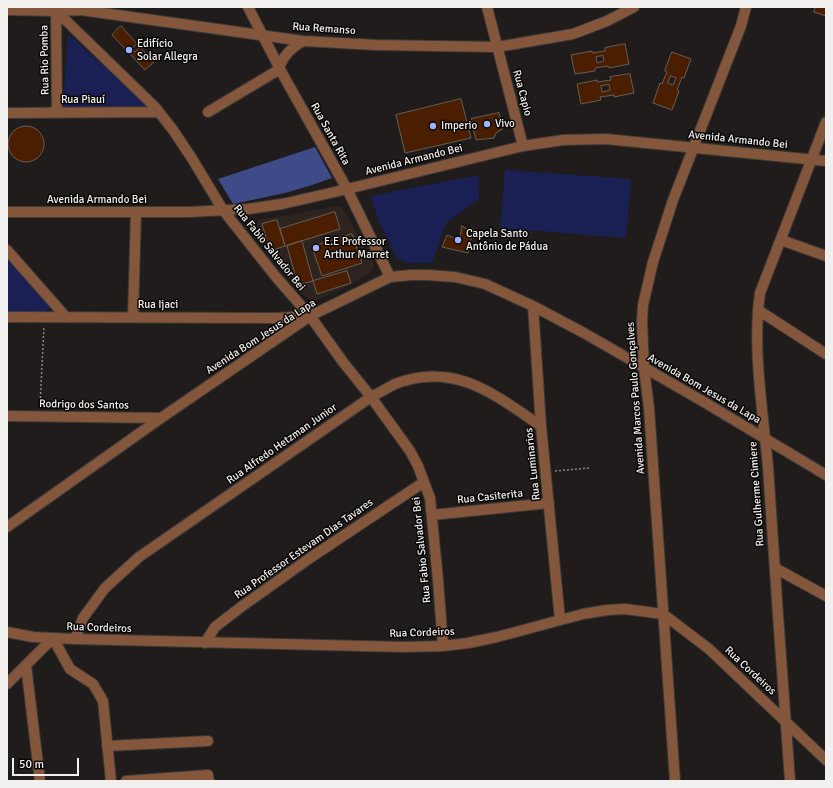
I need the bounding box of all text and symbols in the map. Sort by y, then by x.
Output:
street label: Rua Remanso [292,20,356,38]
street label: Rua Rio Pomba [38,25,52,95]
place label: Edifício Solar Allegra [137,37,198,63]
marker: Edifício Solar Allegra [124,45,134,55]
street label: Rua Capio [510,69,534,117]
street label: Rua Piauí [61,93,105,107]
street label: Rua Santa Rita [308,101,352,167]
place label: Vivo [495,117,515,131]
place label: Imperio [441,119,477,133]
marker: Vivo [482,119,492,129]
marker: Imperio [428,121,438,131]
street label: Avenida Armando Bei [688,128,788,152]
street label: Avenida Armando Bei [364,142,464,178]
street label: Avenida Armando Bei [47,193,147,207]
street label: Rua Fabio Salvador Bei [230,202,308,294]
place label: Capela Santo Antônio de Pádua [466,227,548,253]
place label: E.E Professor Arthur Marret [324,235,389,261]
marker: Capela Santo Antônio de Pádua [453,235,463,245]
marker: E.E Professor Arthur Marret [311,243,321,253]
street label: Avenida Bom Jesus da Lapa [204,297,318,377]
street label: Rua Ijaci [138,298,178,312]
street label: Avenida Marcos Paulo Gonçalves [624,321,648,475]
street label: Avenida Bom Jesus da Lapa [645,351,763,427]
street label: Rodrigo dos Santos [39,398,129,412]
street label: Rua Alfredo Hetzman Junior [224,401,340,487]
street label: Rua Luminarios [523,427,543,501]
street label: Rua Gulherme Cimiere [747,441,767,547]
street label: Rua Casiterita [456,487,524,507]
street label: Rua Professor Estevam Dias Tavares [232,496,376,602]
street label: Rua Fabio Salvador Bei [410,496,434,604]
street label: Rua Cordeiros [66,620,132,636]
street label: Rua Cordeiros [389,625,455,641]
street label: Rua Cordeiros [722,644,778,698]
scale bar [14,750,81,776]
text: 50 m [19,757,44,772]

